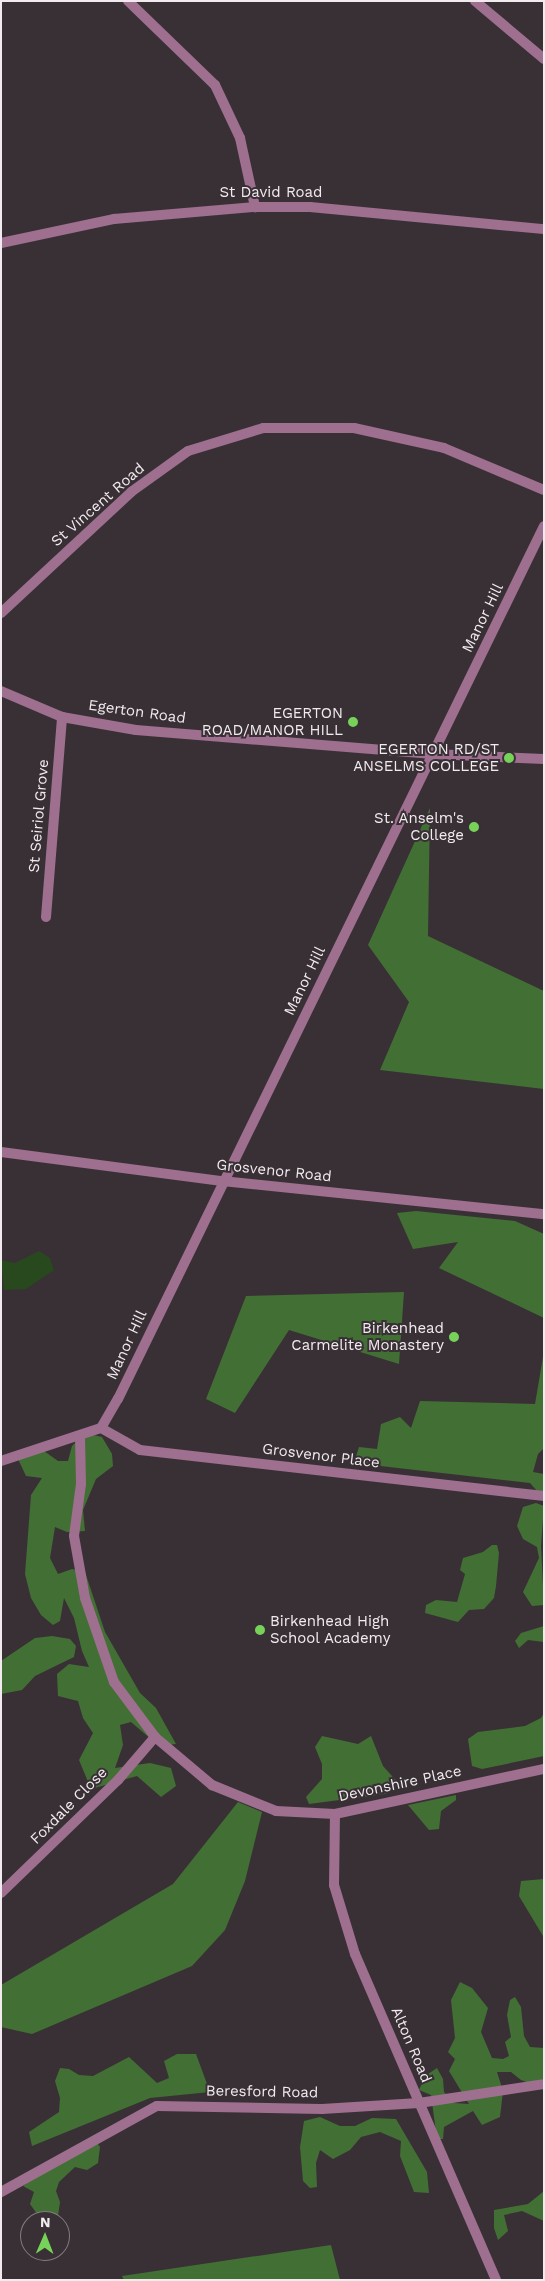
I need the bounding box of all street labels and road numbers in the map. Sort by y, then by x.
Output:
street label: St David Road [220,184,322,202]
street label: St Vincent Road [47,459,149,551]
street label: Manor Hill [458,580,508,656]
street label: Egerton Road [87,696,187,728]
street label: St Seiriol Grove [25,758,53,874]
street label: Manor Hill [280,943,330,1019]
street label: Grosvenor Road [215,1156,333,1186]
street label: Manor Hill [103,1307,151,1383]
street label: Grosvenor Place [261,1440,381,1472]
street label: Devonshire Place [337,1762,463,1806]
street label: Foxdale Close [27,1764,111,1848]
street label: Alton Road [387,2004,435,2086]
street label: Beresford Road [206,2082,318,2102]

